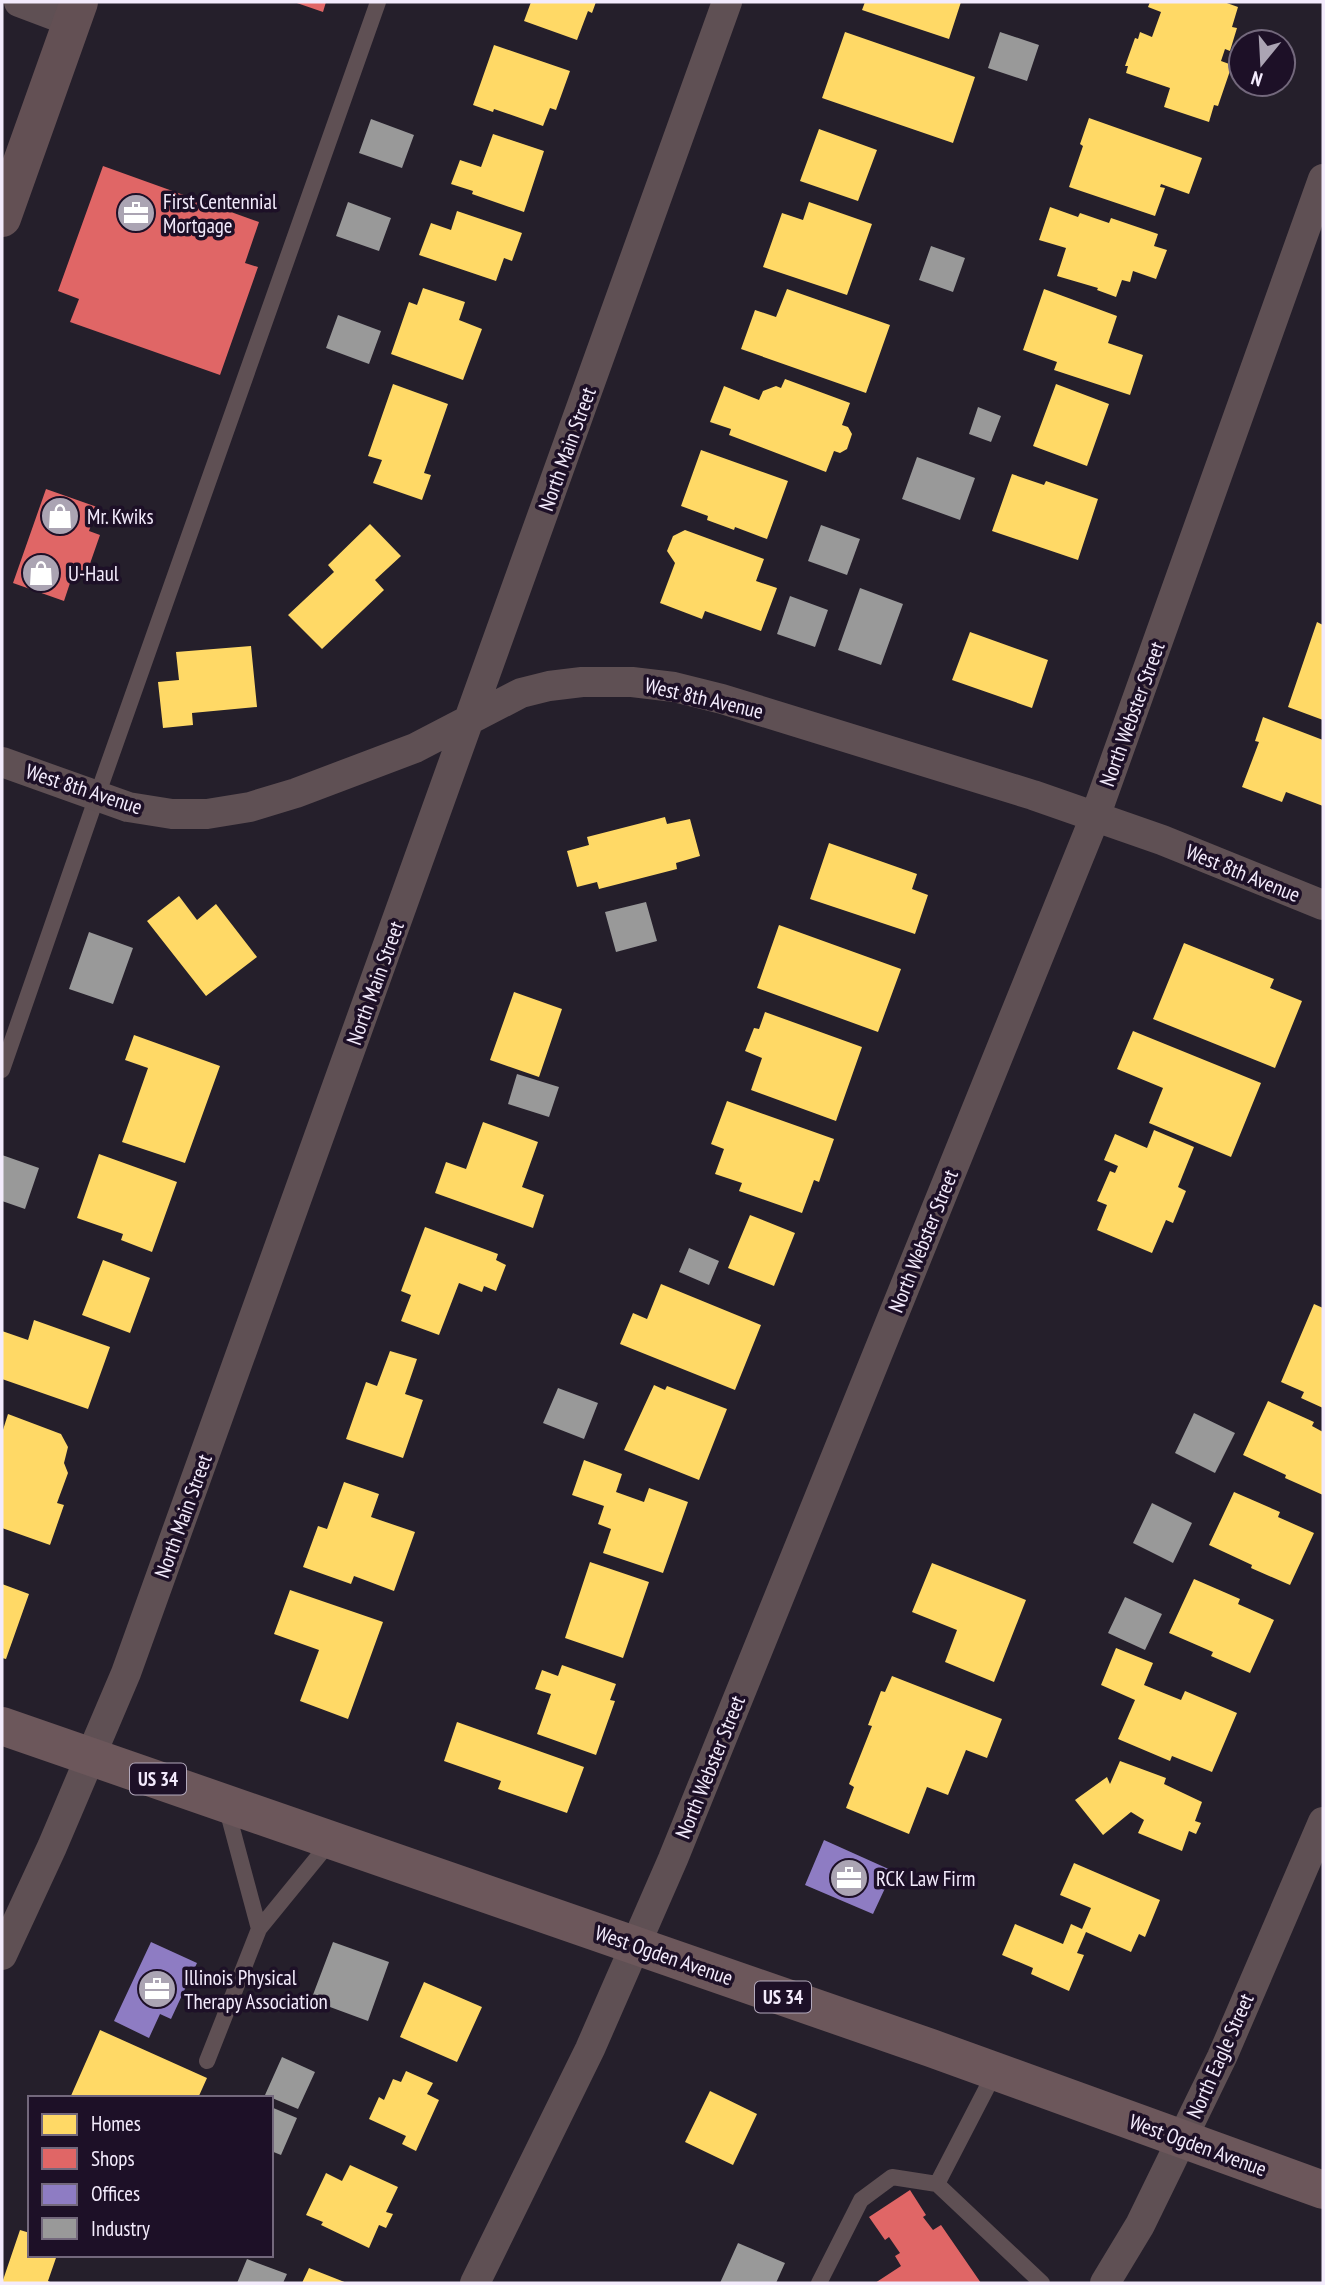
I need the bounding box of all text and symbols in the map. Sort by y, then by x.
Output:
north arrow [1227,28,1297,98]
text: N [1248,66,1265,92]
place label: First Centennial Mortgage [163,188,277,239]
office icon: First Centennial Mortgage [115,192,157,234]
street label: North Main Street [532,383,602,514]
shop icon: Mr. Kwiks [39,495,81,537]
place label: Mr. Kwiks [87,503,154,530]
shop icon: U-Haul [20,552,62,594]
place label: U-Haul [68,560,119,587]
street label: North Webster Street [1093,638,1171,790]
street label: West 8th Avenue [642,671,766,725]
street label: West 8th Avenue [22,757,146,821]
street label: West 8th Avenue [1182,838,1304,908]
street label: North Main Street [340,917,410,1048]
street label: North Webster Street [882,1165,964,1317]
street label: North Main Street [148,1450,218,1581]
street label: North Webster Street [669,1691,751,1843]
road number: US 34 [130,1764,186,1794]
office icon: RCK Law Firm [828,1857,870,1899]
place label: RCK Law Firm [876,1865,975,1892]
street label: West Ogden Avenue [592,1919,736,1991]
place label: Illinois Physical Therapy Association [184,1964,328,2015]
office icon: Illinois Physical Therapy Association [136,1968,178,2010]
road number: US 34 [755,1982,811,2012]
street label: North Eagle Street [1180,1989,1260,2123]
legend [28,2096,273,2257]
street label: West Ogden Avenue [1126,2108,1270,2182]
text: Homes [91,2110,141,2137]
text: Shops [91,2145,135,2172]
text: Offices [91,2180,140,2207]
text: Industry [91,2215,150,2242]

